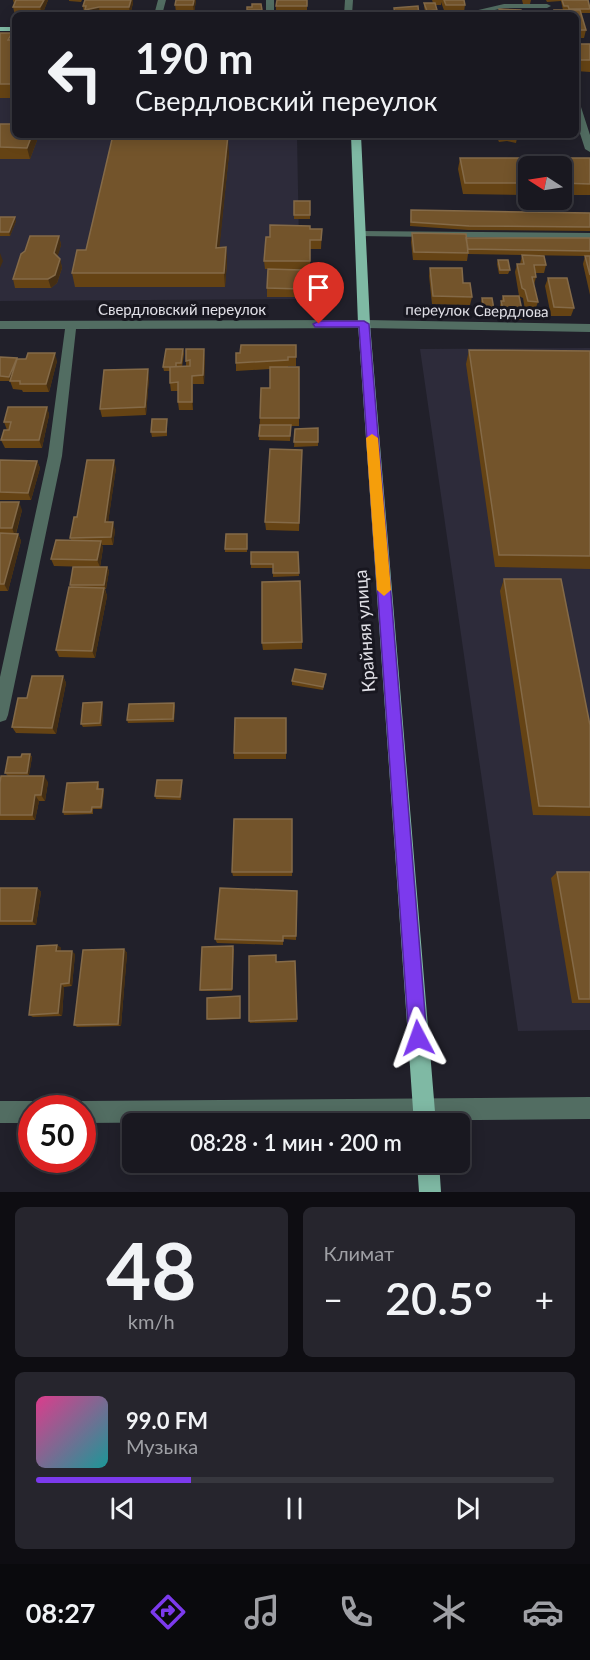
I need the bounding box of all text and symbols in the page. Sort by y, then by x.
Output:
text: 190 m [135,33,253,83]
icon: left [36,36,114,114]
text: Свердловский переулок [135,84,438,117]
north arrow [518,156,572,210]
map controls [518,156,572,210]
pin [293,262,344,324]
icon: arrive [302,271,335,304]
street label: Свердловский переулок [98,300,266,318]
street label: переулок Свердлова [405,300,549,320]
street label: Крайняя улица [349,569,379,693]
position arrow [386,1006,450,1070]
speed limit sign: 50 [18,1095,96,1173]
text: 08:28 · 1 мин · 200 m [190,1129,402,1156]
text: 48 [106,1223,196,1317]
text: Климат [324,1241,394,1265]
text: 20.5° [385,1271,493,1325]
text: − [324,1279,343,1319]
text: + [535,1279,554,1319]
text: km/h [128,1309,175,1333]
text: 99.0 FM [126,1407,208,1434]
text: Музыка [126,1434,198,1458]
icon: previous [106,1492,139,1525]
icon: pause [278,1492,311,1525]
icon: next [451,1492,484,1525]
icon: directions [147,1591,189,1633]
icon: music [241,1591,283,1633]
icon: phone [335,1591,377,1633]
icon: climate [428,1591,470,1633]
icon: car [522,1591,564,1633]
text: 08:27 [26,1596,95,1629]

